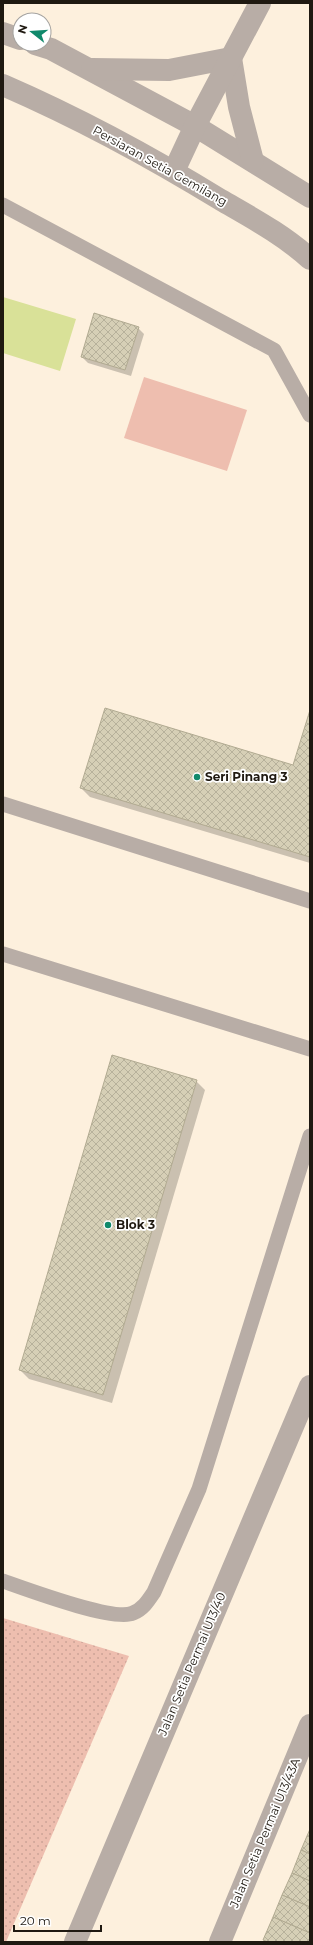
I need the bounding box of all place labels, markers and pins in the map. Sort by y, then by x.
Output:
place label: Seri Pinang 3 [205,769,288,784]
marker: Seri Pinang 3 [192,772,202,782]
place label: Blok 3 [116,1217,155,1232]
marker: Blok 3 [103,1220,113,1230]

